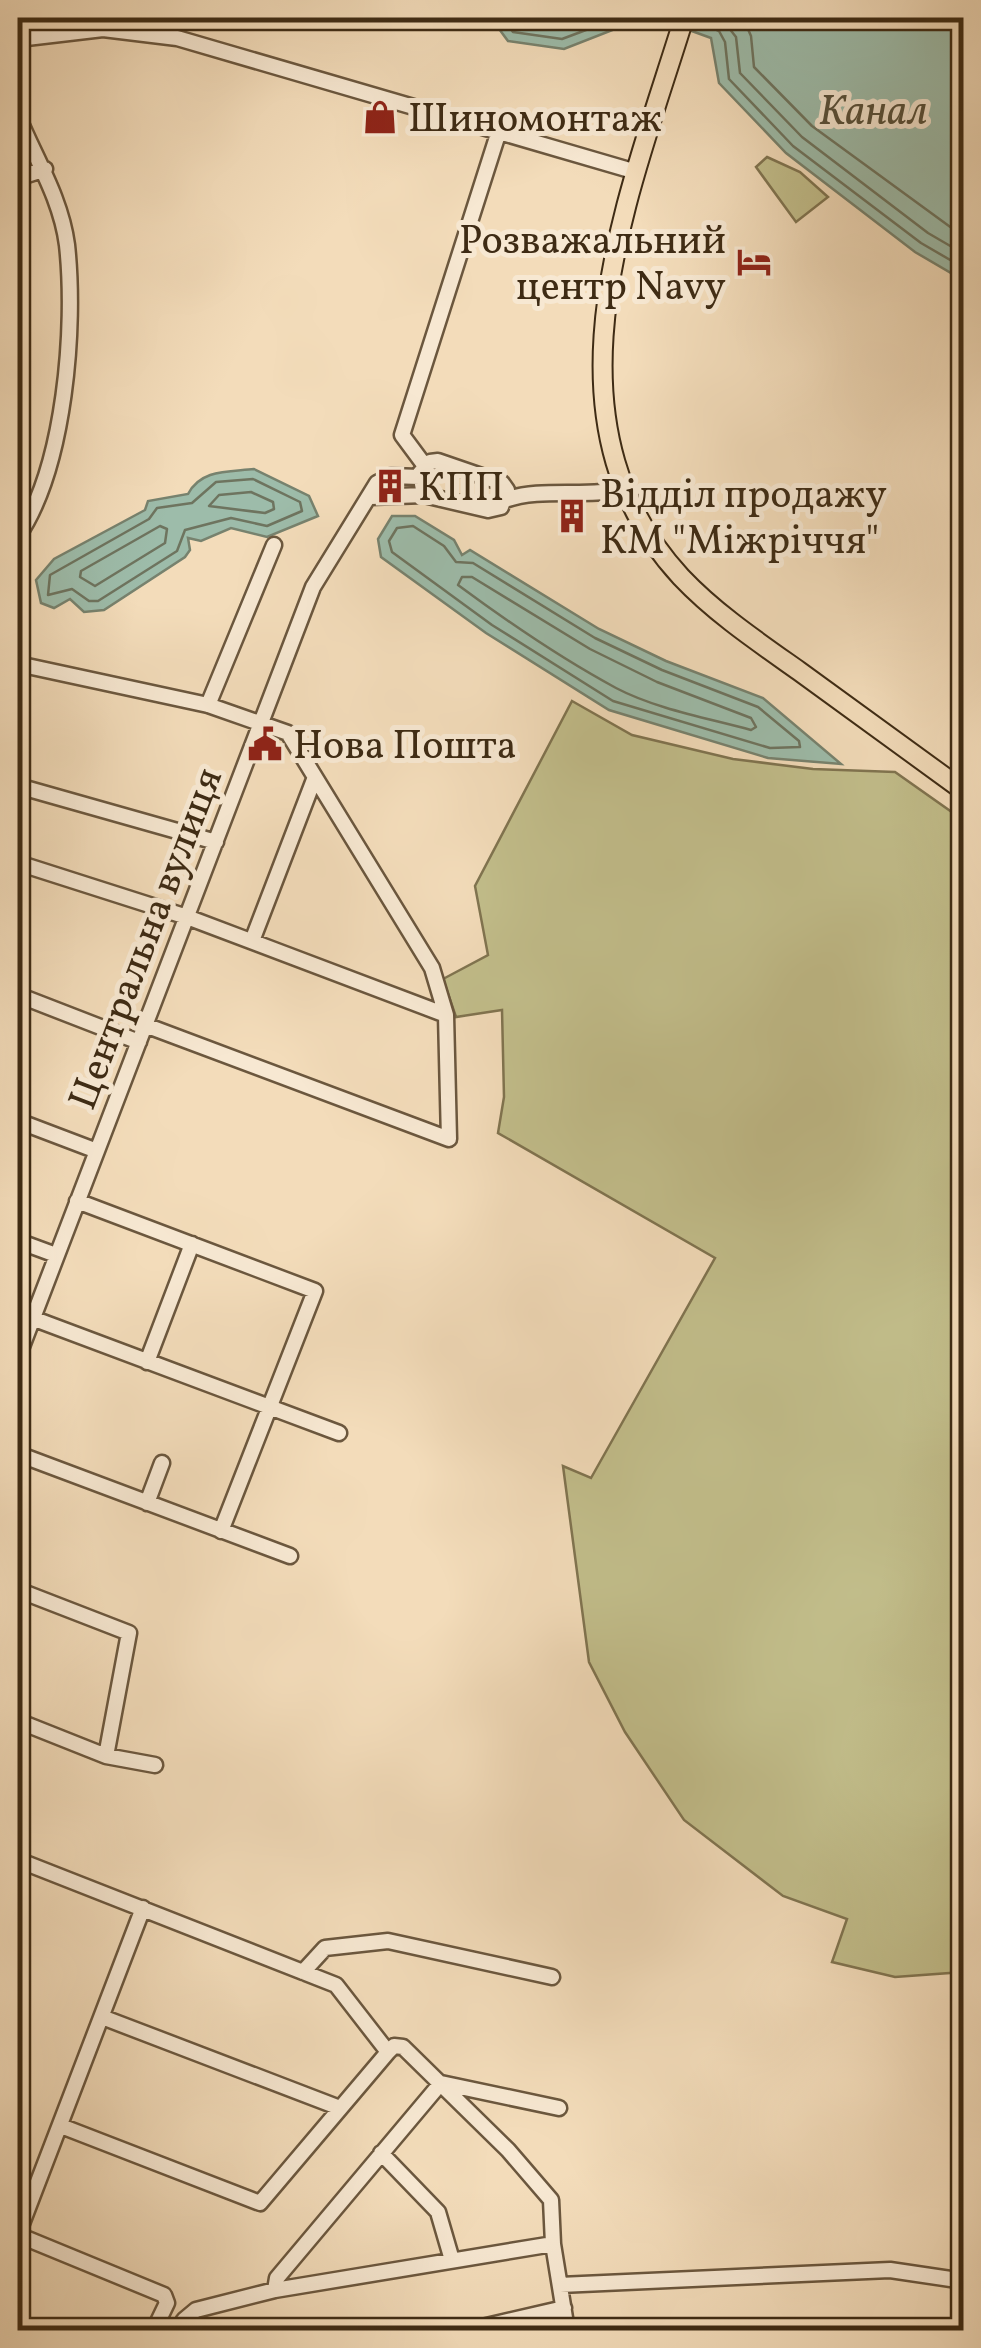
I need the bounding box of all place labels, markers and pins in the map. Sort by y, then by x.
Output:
place label: Шиномонтаж [408,93,662,149]
shop icon: Шиномонтаж [361,98,399,136]
place label: Розважальний центр Navy [459,215,726,317]
hotel icon: Розважальний центр Navy [735,243,773,281]
place label: КПП [418,462,504,518]
building icon: КПП [371,467,409,505]
place label: Відділ продажу КМ "Міжріччя" [600,469,887,571]
building icon: Відділ продажу КМ "Міжріччя" [553,497,591,535]
place label: Нова Пошта [293,720,517,776]
public building icon: Нова Пошта [246,725,284,763]

